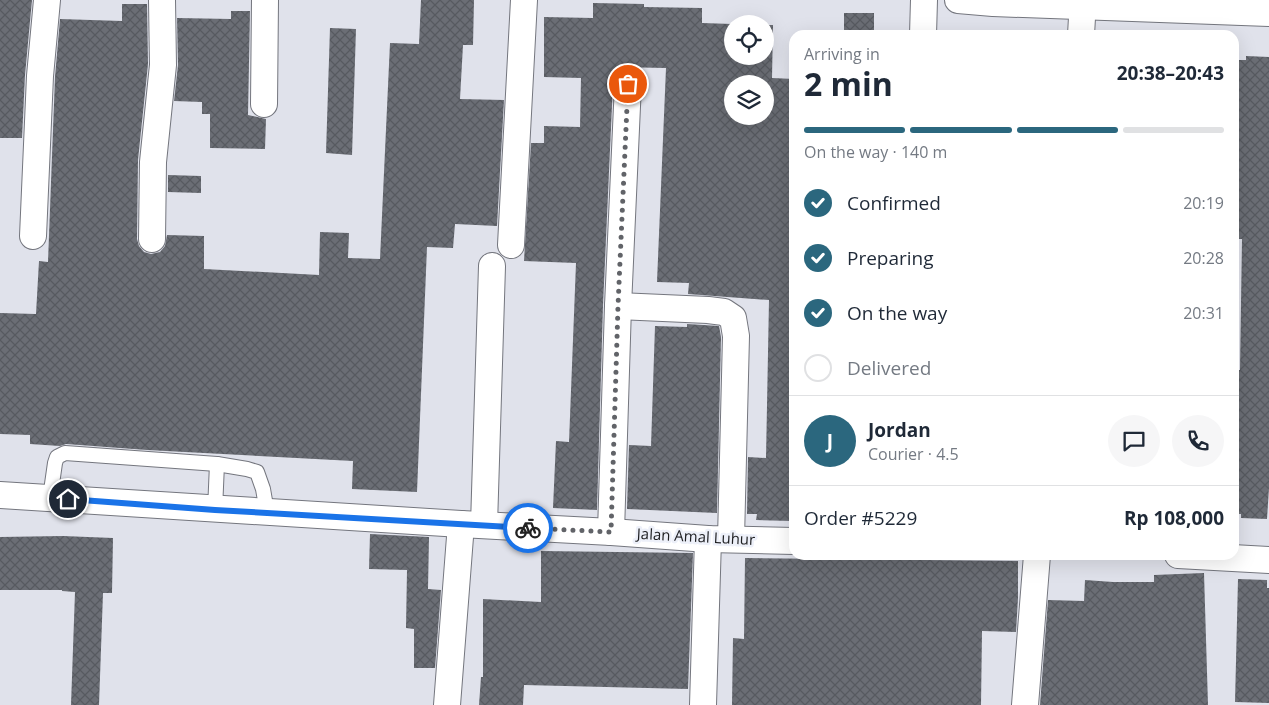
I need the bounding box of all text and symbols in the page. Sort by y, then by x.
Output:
map controls [724,15,774,125]
button: locate [724,15,774,65]
text: Arriving in [804,43,880,65]
text: 20:38–20:43 [1117,60,1224,86]
text: 2 min [804,62,893,105]
pin [607,63,649,105]
icon: bag [614,70,642,98]
button: layers [724,75,774,125]
text: On the way · 140 m [804,141,947,163]
icon: check [804,189,832,217]
text: Confirmed [847,190,941,216]
text: 20:19 [1183,192,1224,214]
icon: check [804,244,832,272]
text: Preparing [847,245,934,271]
text: 20:28 [1183,247,1224,269]
icon: check [804,299,832,327]
text: On the way [847,300,947,326]
text: 20:31 [1183,302,1224,324]
text: Delivered [847,355,931,381]
button: chat [1108,415,1160,467]
button: phone [1172,415,1224,467]
text: Jordan [868,417,931,443]
text: J [827,428,833,454]
text: Courier · 4.5 [868,443,959,465]
pin [47,478,89,520]
icon: home [54,485,82,513]
courier [503,503,553,553]
text: Order #5229 [804,505,917,531]
text: Rp 108,000 [1124,505,1224,531]
icon: bike [514,514,542,542]
street label: Jalan Amal Luhur [634,523,756,549]

